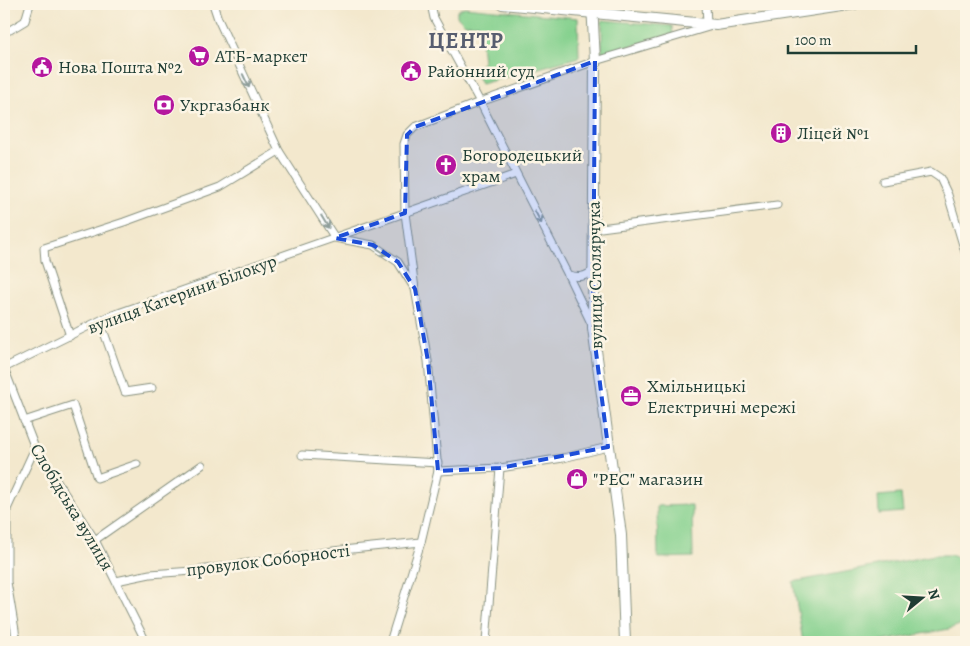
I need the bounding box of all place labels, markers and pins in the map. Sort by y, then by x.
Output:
supermarket icon: АТБ-маркет [187,44,211,68]
place label: АТБ-маркет [214,44,307,68]
public building icon: Нова Пошта №2 [30,55,54,79]
place label: Нова Пошта №2 [58,55,183,79]
public building icon: Районний суд [399,59,423,83]
place label: Районний суд [427,59,535,83]
bank icon: Укргазбанк [152,93,176,117]
place label: Укргазбанк [180,93,270,117]
building icon: Ліцей №1 [769,121,793,145]
place label: Ліцей №1 [797,121,869,145]
place label: Богородецький храм [462,143,582,188]
church icon: Богородецький храм [434,153,458,177]
place label: Хмільницькі Електричні мережі [647,374,796,419]
office icon: Хмільницькі Електричні мережі [619,384,643,408]
shop icon: "РЕС" магазин [565,467,589,491]
place label: "РЕС" магазин [593,467,703,491]

